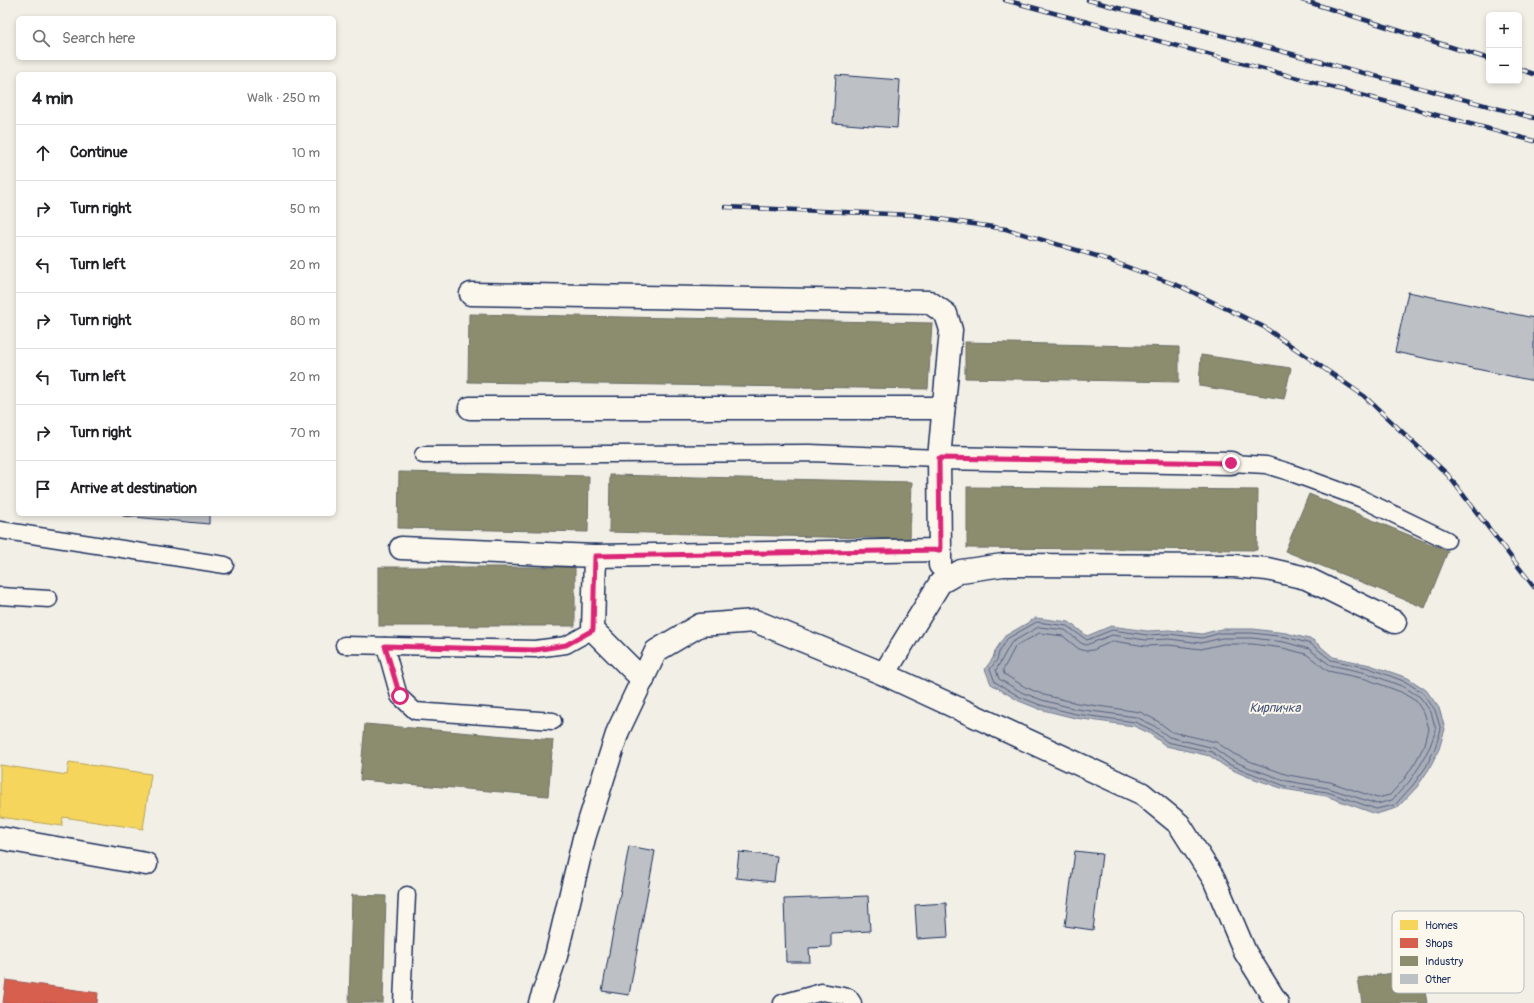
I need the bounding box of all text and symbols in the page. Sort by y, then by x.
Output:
map controls [1486,12,1522,84]
button: + [1486,12,1522,48]
search box [16,16,336,60]
icon: search [30,27,52,49]
text: Search here [62,29,135,48]
button: − [1486,48,1522,84]
text: 4 min [32,88,73,109]
text: Walk · 250 m [247,90,320,106]
icon: ahead [32,142,54,164]
text: Continue [70,143,128,162]
text: 10 m [292,145,320,161]
icon: right [32,198,54,220]
text: Turn right [70,199,131,218]
text: 50 m [290,201,320,217]
icon: left [32,254,54,276]
text: Turn left [70,255,126,274]
text: 20 m [289,257,320,273]
icon: right [32,310,54,332]
text: Turn right [70,311,131,330]
text: 80 m [290,313,320,329]
icon: left [32,366,54,388]
text: Turn left [70,367,126,386]
text: 20 m [289,369,320,385]
icon: right [32,422,54,444]
text: Turn right [70,423,131,442]
text: 70 m [290,425,320,441]
route end [1222,454,1240,472]
icon: arrive [32,478,54,500]
text: Arrive at destination [70,479,197,498]
route start [391,687,409,705]
water label: Кирпичка [1249,700,1302,716]
legend [1392,911,1524,993]
text: Homes [1425,919,1458,932]
text: Shops [1425,937,1453,950]
text: Industry [1425,955,1464,968]
text: Other [1425,973,1451,986]

